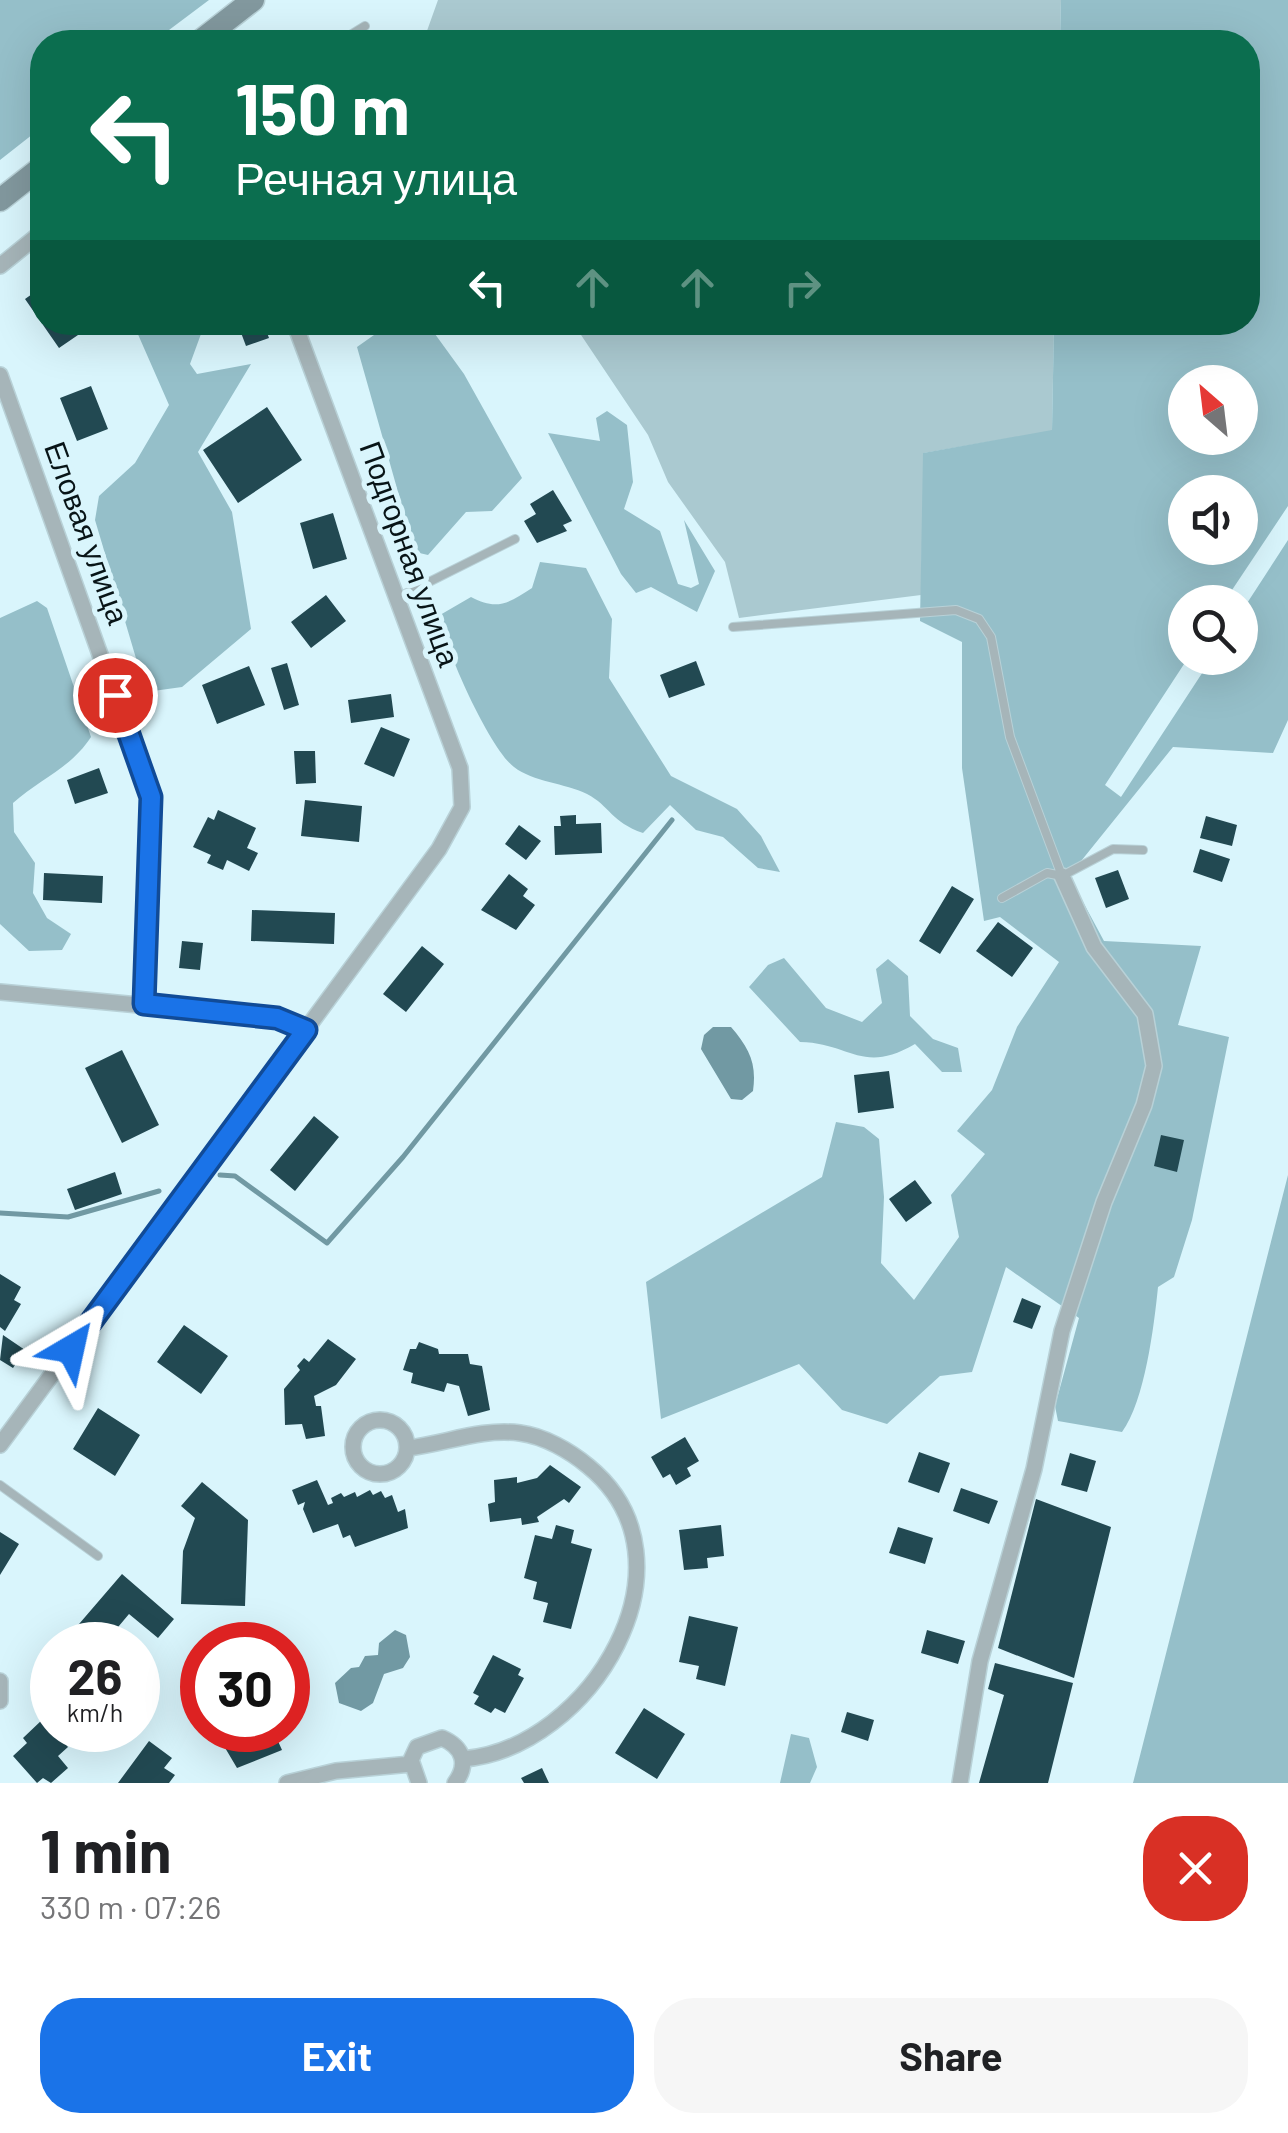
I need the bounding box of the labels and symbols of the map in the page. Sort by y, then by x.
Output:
north arrow [1168,365,1258,455]
street label: Еловая улица [38,436,138,629]
street label: Подгорная улица [353,436,468,671]
pin [73,653,158,738]
position arrow [19,1297,123,1401]
speed limit sign: 30 [180,1622,310,1752]

